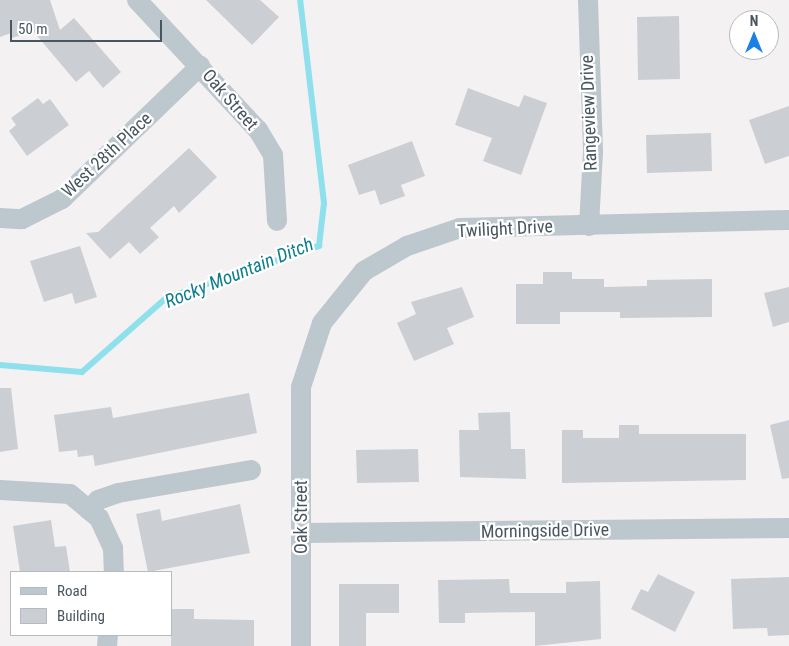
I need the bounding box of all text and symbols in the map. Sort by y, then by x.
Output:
scale bar [12,10,165,42]
north arrow [729,10,779,60]
text: N [750,13,758,29]
text: 50 m [18,20,48,38]
street label: Rangeview Drive [576,55,602,171]
street label: Oak Street [198,65,262,135]
street label: West 28th Place [58,108,156,202]
street label: Twilight Drive [457,216,553,242]
water label: Rocky Mountain Ditch [161,233,317,313]
street label: Oak Street [290,480,312,554]
street label: Morningside Drive [481,519,609,543]
legend [10,571,172,636]
text: Road [57,582,87,600]
text: Building [57,607,105,625]

